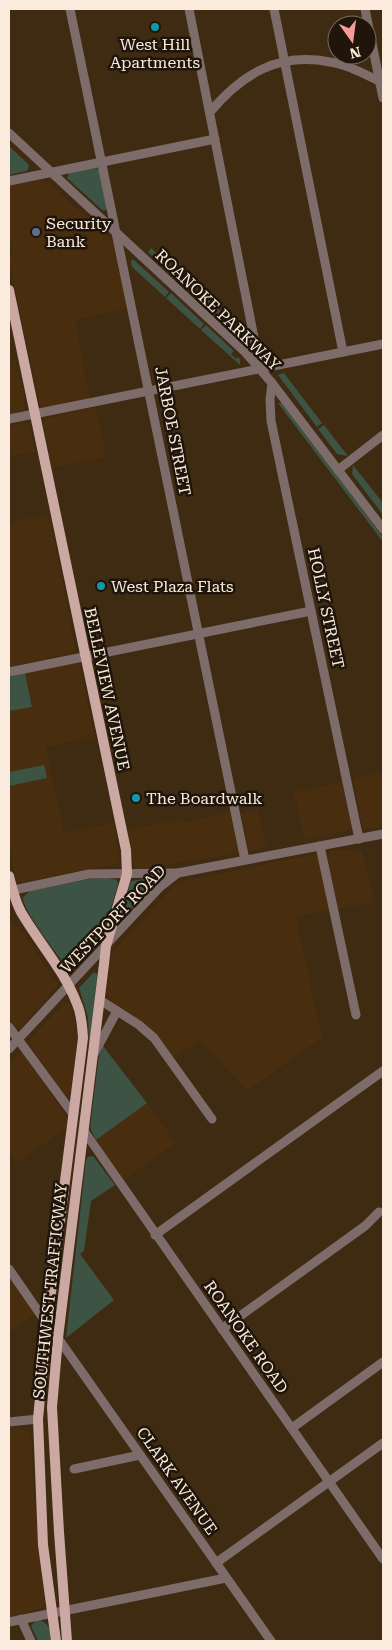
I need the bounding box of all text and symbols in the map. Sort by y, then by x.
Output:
north arrow [327,15,377,65]
marker: West Hill Apartments [149,21,161,33]
place label: West Hill Apartments [110,35,200,72]
text: N [348,44,362,62]
place label: Security Bank [46,214,112,251]
marker: Security Bank [30,226,42,238]
street label: ROANOKE PARKWAY [152,245,285,375]
street label: JARBOE STREET [151,365,195,498]
street label: HOLLY STREET [304,546,348,670]
place label: West Plaza Flats [111,577,234,596]
marker: West Plaza Flats [95,580,107,592]
street label: BELLEVIEW AVENUE [80,606,134,772]
place label: The Boardwalk [146,789,262,808]
marker: The Boardwalk [130,792,142,804]
street label: WESTPORT ROAD [57,861,169,977]
street label: SOUTHWEST TRAFFICWAY [29,1182,71,1400]
street label: ROANOKE ROAD [200,1277,292,1397]
street label: CLARK AVENUE [133,1423,221,1539]

